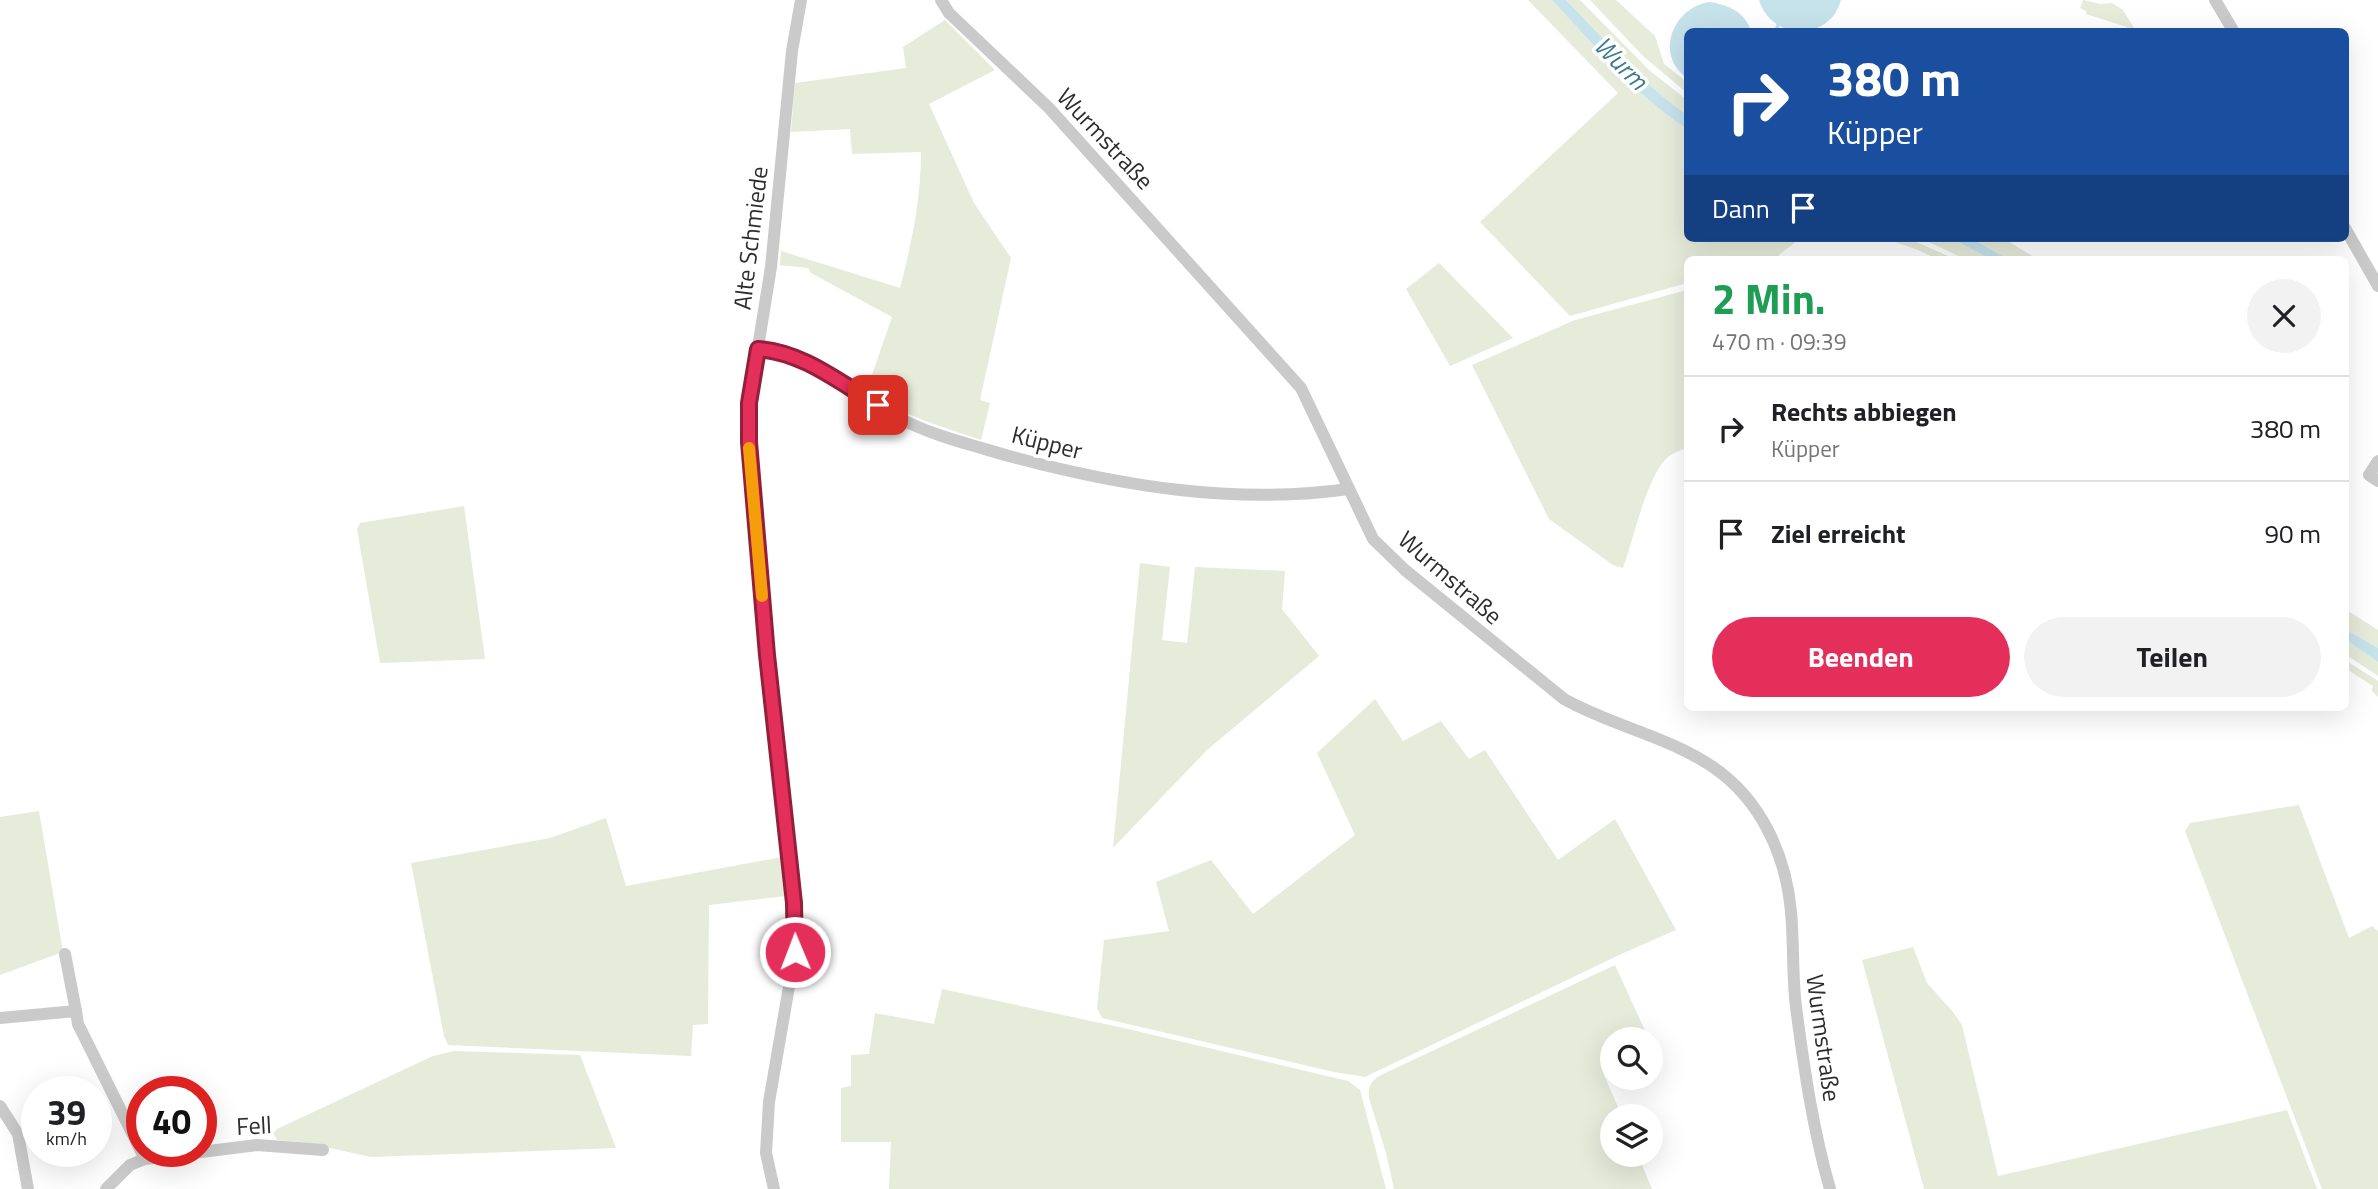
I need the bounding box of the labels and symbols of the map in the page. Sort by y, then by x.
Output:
water label: Wurm [1585,27,1658,99]
street label: Wurmstraße [1049,79,1163,197]
street label: Alte Schmiede [723,164,777,312]
pin [848,375,908,435]
street label: Küpper [1008,416,1086,468]
street label: Wurmstraße [1391,522,1511,633]
position arrow [758,915,832,989]
street label: Wurmstraße [1797,972,1851,1104]
speed limit sign: 40 [126,1076,217,1167]
street label: Fell [235,1106,273,1144]

